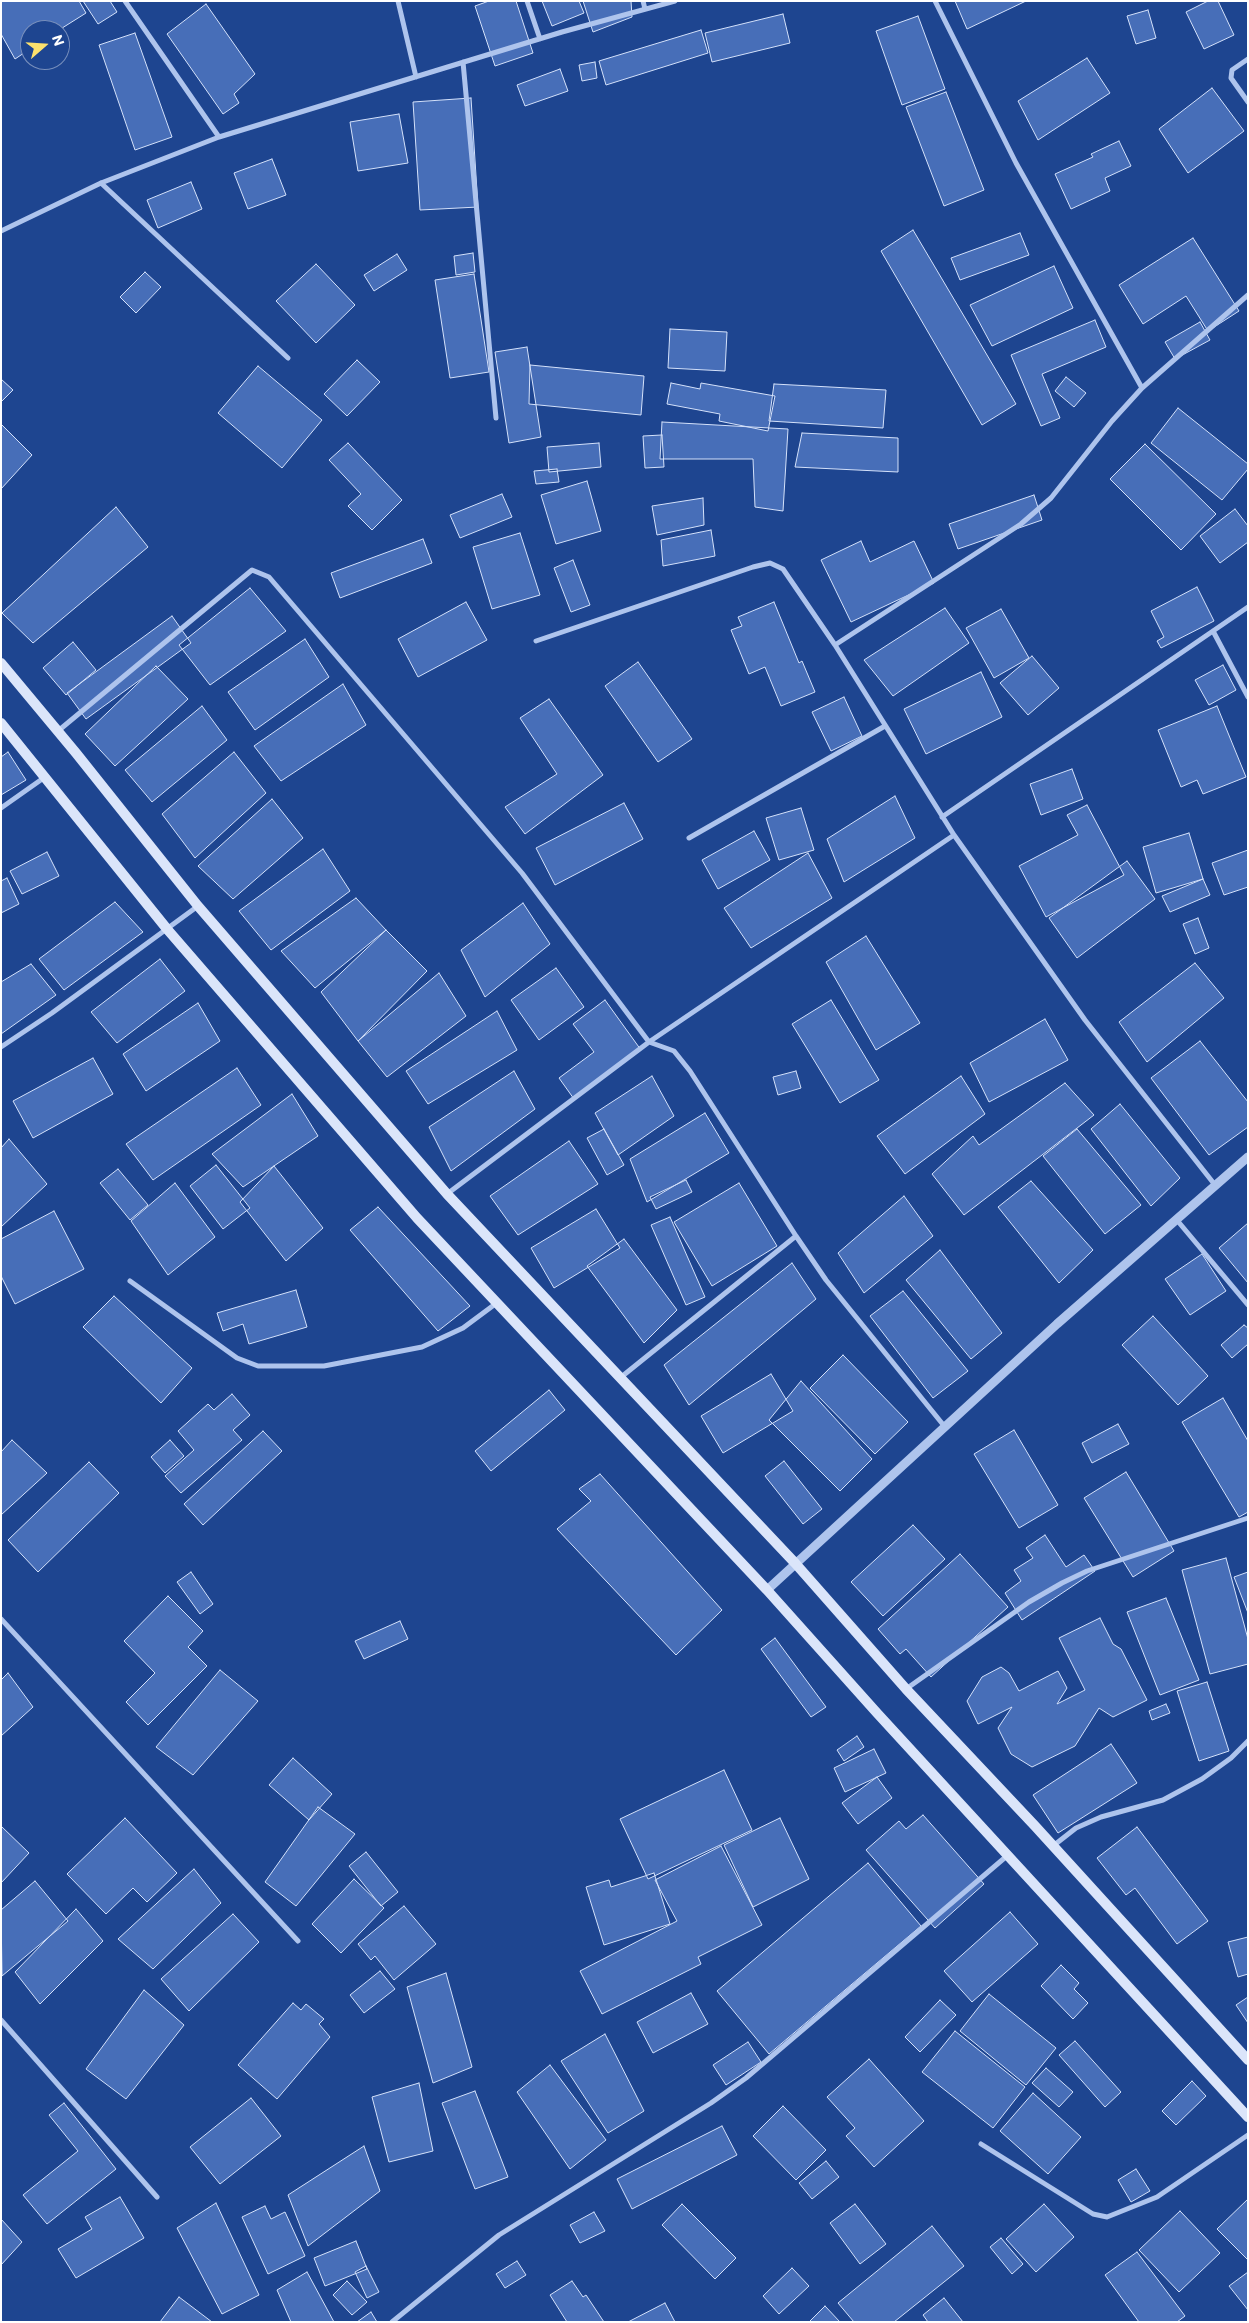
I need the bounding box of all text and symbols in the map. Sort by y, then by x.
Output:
north arrow [20,20,70,70]
text: N [49,33,68,48]

